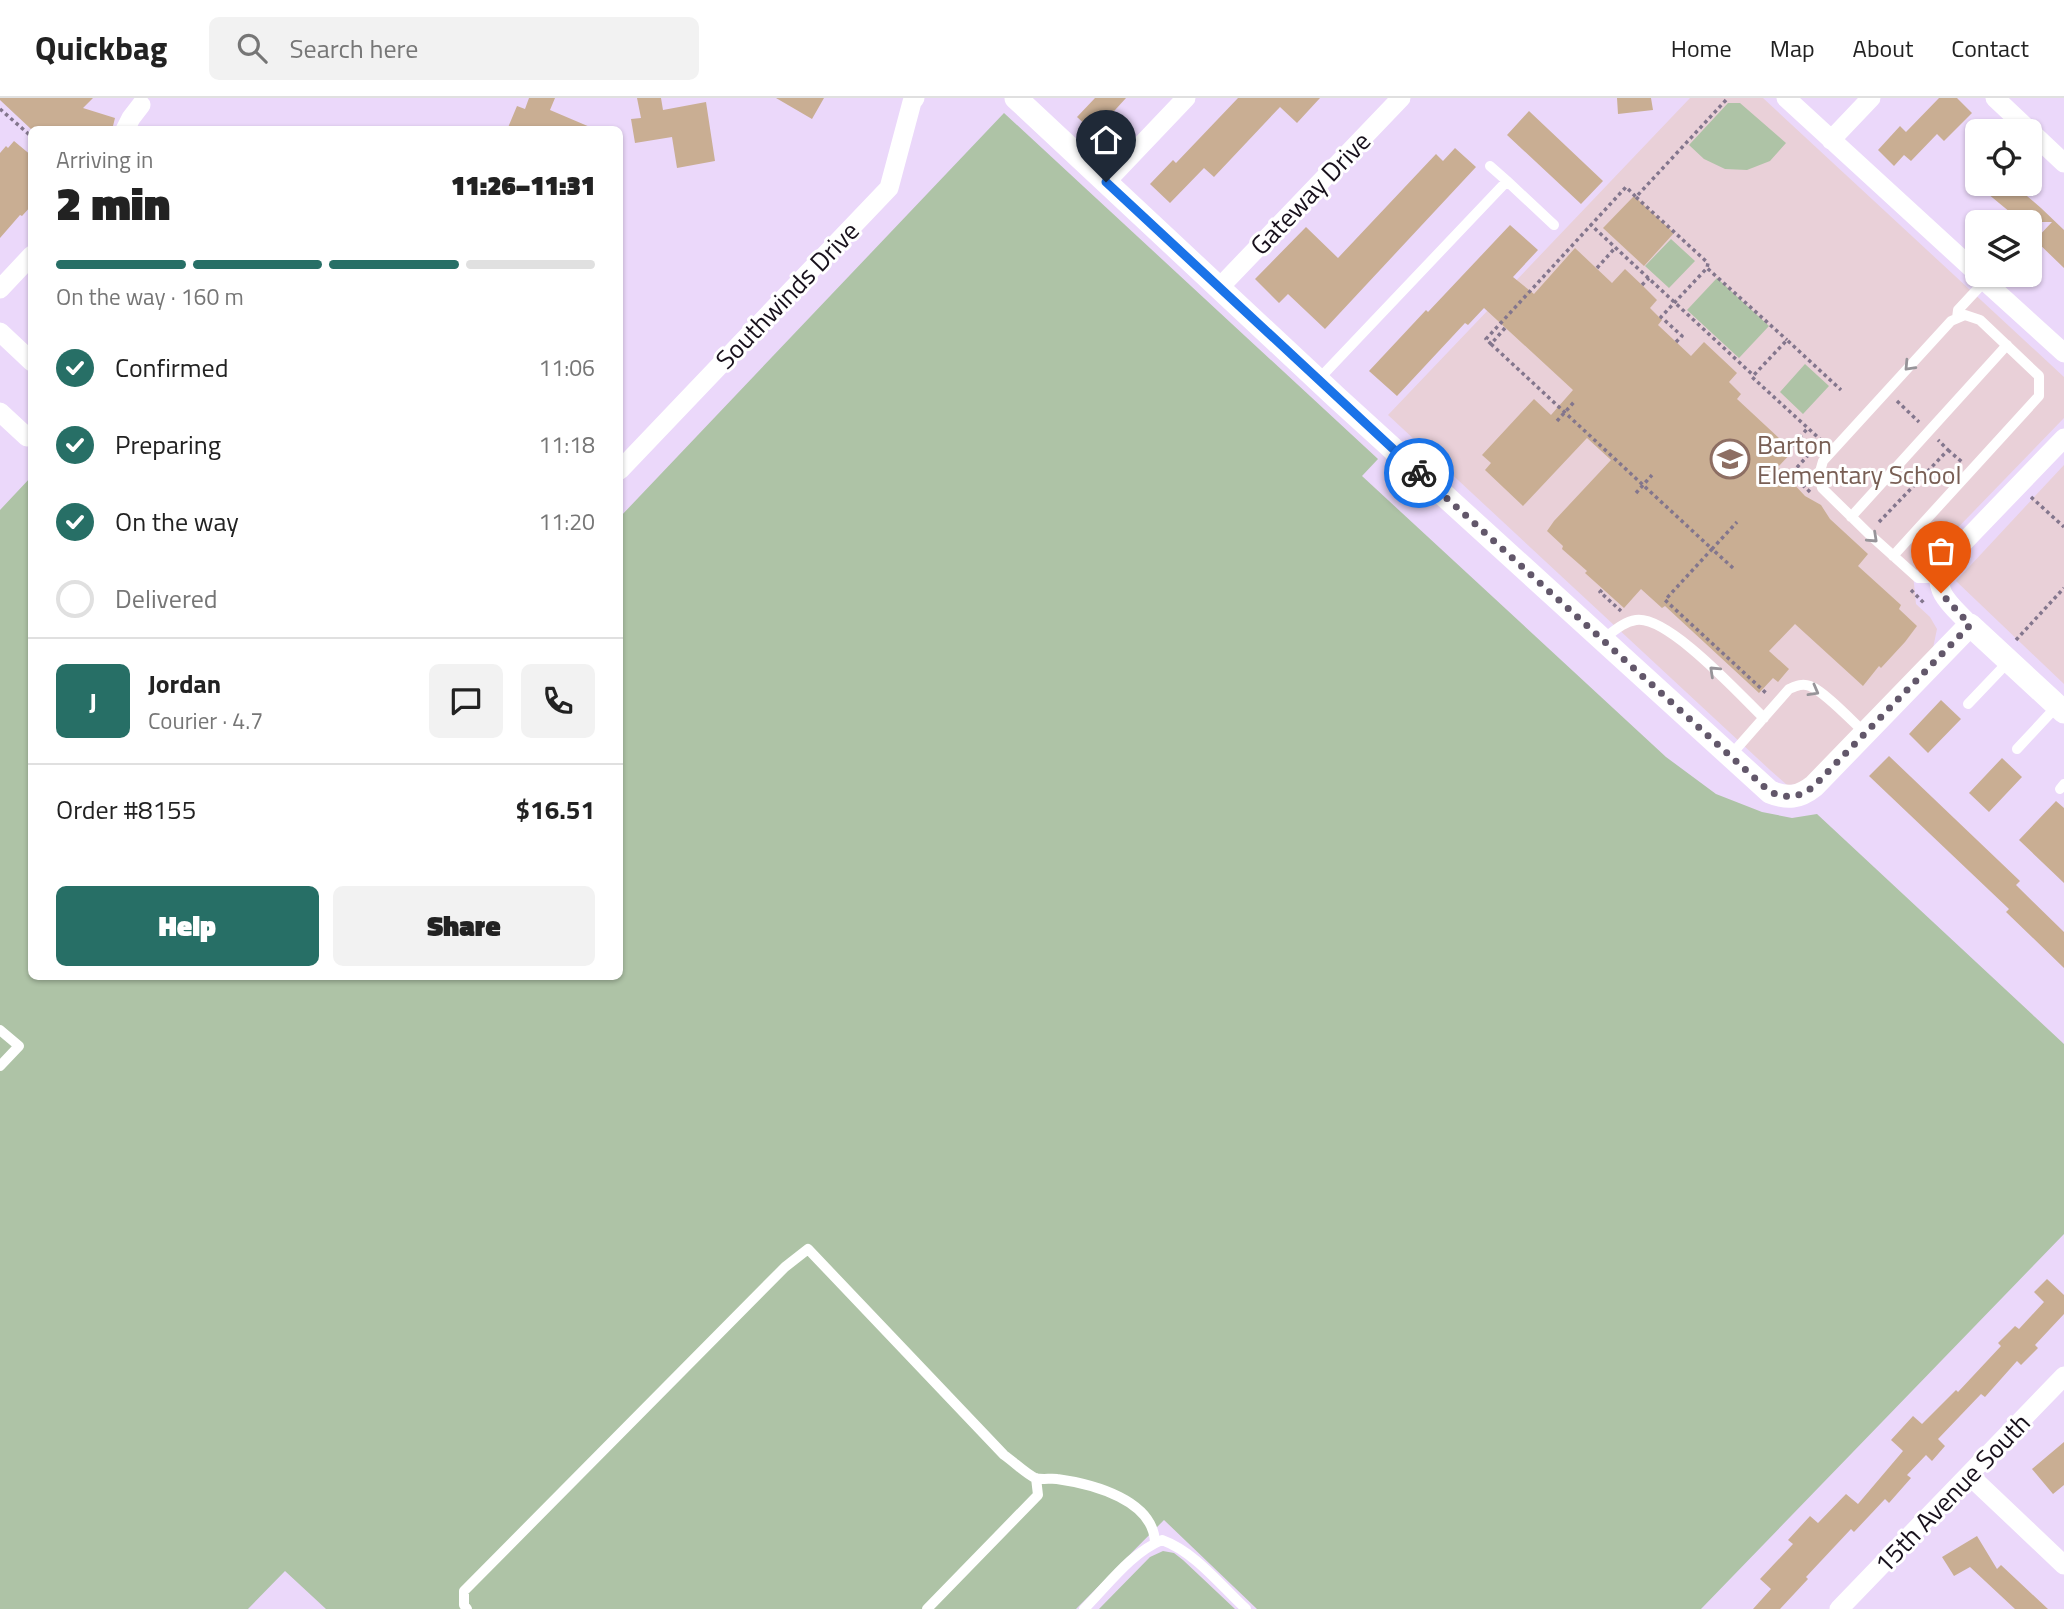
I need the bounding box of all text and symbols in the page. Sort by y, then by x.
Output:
search box [209,17,699,80]
text: Quickbag [35,23,167,73]
icon: search [233,29,271,67]
text: Search here [289,29,418,68]
text: Home [1671,30,1732,66]
text: Map [1770,30,1815,66]
text: About [1853,30,1913,66]
text: Contact [1951,30,2029,66]
pin [1076,110,1136,182]
map controls [1965,119,2042,287]
button: locate [1965,119,2042,196]
icon: home [1087,121,1125,159]
street label: Gateway Drive [1241,122,1379,264]
text: Arriving in [56,142,153,177]
text: 11:26–11:31 [451,166,595,205]
text: 2 min [56,168,170,238]
button: layers [1965,210,2042,287]
street label: Southwinds Drive [706,212,868,378]
text: On the way · 160 m [56,279,244,314]
text: Confirmed [115,348,229,387]
icon: check [56,349,94,387]
text: 11:06 [538,350,595,385]
one-way arrow [1905,358,1918,371]
text: Preparing [115,425,221,464]
place label: Barton Elementary School [1757,425,1962,494]
icon: check [56,426,94,464]
text: 11:18 [538,427,595,462]
courier [1384,438,1454,508]
school or university icon: Barton Elementary School [1709,438,1751,480]
icon: bike [1400,454,1438,492]
text: On the way [115,502,239,541]
icon: check [56,503,94,541]
text: 11:20 [538,504,595,539]
pin [1911,521,1971,593]
one-way arrow [1865,529,1878,542]
icon: bag [1922,532,1960,570]
text: Delivered [115,579,218,618]
text: Jordan [148,664,221,703]
button: chat [429,664,503,738]
button: phone [521,664,595,738]
one-way arrow [1709,666,1722,679]
text: J [89,682,97,721]
one-way arrow [1807,683,1820,696]
text: Courier · 4.7 [148,703,263,738]
text: Order #8155 [56,790,196,829]
text: $16.51 [516,790,595,829]
button: Help [56,886,319,966]
button: Share [333,886,595,966]
street label: 15th Avenue South [1865,1404,2039,1582]

